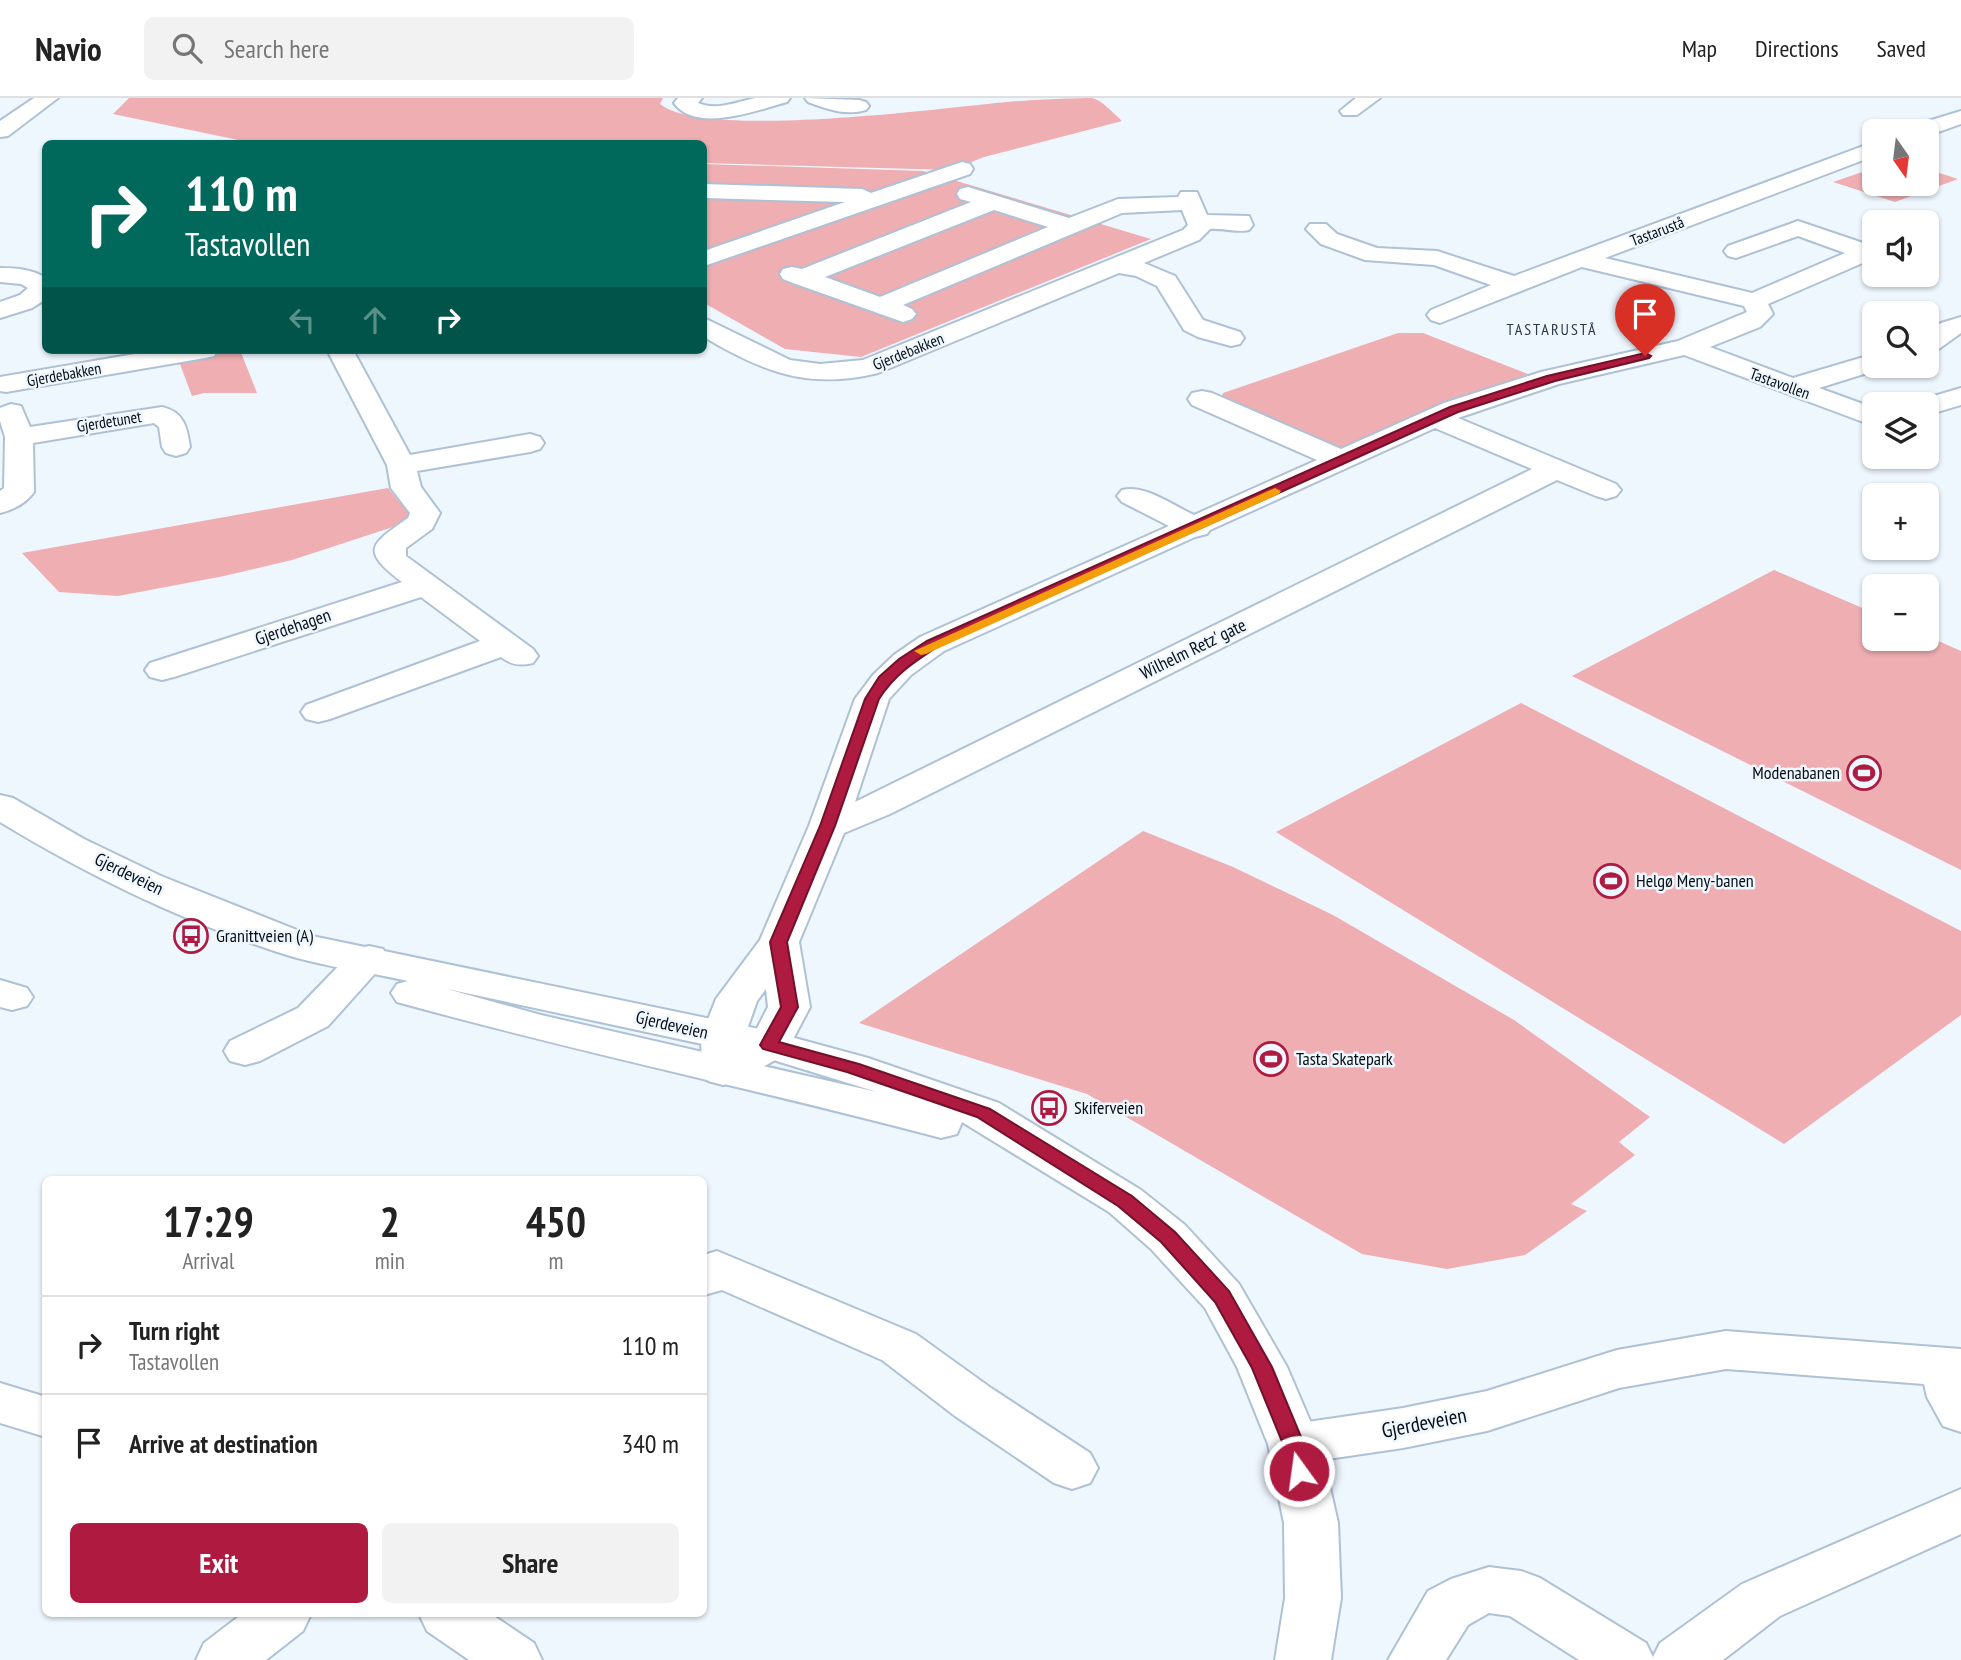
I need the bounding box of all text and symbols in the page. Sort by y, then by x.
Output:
search box [144,17,634,80]
text: Navio [35,27,102,70]
icon: search [168,29,206,67]
text: Search here [224,32,329,65]
text: Map [1682,33,1717,64]
text: Directions [1755,33,1839,64]
text: Saved [1877,33,1926,64]
north arrow [1862,119,1939,196]
map controls [1862,119,1939,651]
text: 110 m [185,161,298,225]
icon: right [70,168,161,259]
button: sound [1862,210,1939,287]
street label: Tastarustå [1627,212,1687,250]
text: Tastavollen [185,223,310,265]
pin [1615,284,1675,356]
icon: arrive [1626,295,1664,333]
icon: left [283,301,321,339]
icon: ahead [356,301,394,339]
icon: right [429,301,467,339]
button: search [1862,301,1939,378]
district label: TASTARUSTÅ [1506,319,1598,339]
street label: Gjerdebakken [869,328,947,374]
street label: Gjerdebakken [25,358,103,390]
street label: Tastavollen [1747,363,1813,403]
button: layers [1862,392,1939,469]
street label: Gjerdetunet [75,406,143,436]
button: + [1862,483,1939,560]
button: − [1862,574,1939,651]
street label: Gjerdehagen [252,603,334,650]
street label: Wilhelm Retz' gate [1136,613,1250,684]
sports icon: Modenabanen [1845,754,1883,792]
place label: Modenabanen [1752,761,1840,784]
street label: Gjerdeveien [91,847,167,900]
sports icon: Helgø Meny-banen [1592,862,1630,900]
place label: Helgø Meny-banen [1636,869,1754,892]
bus stop icon: Granittveien (A) [172,917,210,955]
place label: Granittveien (A) [216,924,314,947]
street label: Gjerdeveien [634,1005,711,1044]
sports icon: Tasta Skatepark [1252,1040,1290,1078]
place label: Tasta Skatepark [1296,1047,1393,1070]
bus stop icon: Skiferveien [1030,1089,1068,1127]
place label: Skiferveien [1074,1096,1143,1119]
text: 17:29 [163,1194,254,1249]
text: 2 [380,1194,400,1249]
text: 450 [526,1194,586,1249]
text: Arrival [182,1246,234,1275]
text: min [375,1246,405,1275]
text: m [548,1246,563,1275]
text: Turn right [129,1314,220,1347]
icon: right [70,1326,108,1364]
text: 110 m [621,1329,679,1362]
text: Tastavollen [129,1347,219,1376]
street label: Gjerdeveien [1379,1401,1469,1444]
icon: arrive [70,1424,108,1462]
text: Arrive at destination [129,1427,318,1460]
text: 340 m [621,1427,679,1460]
position arrow [1262,1434,1336,1508]
button: Exit [70,1523,368,1603]
button: Share [382,1523,679,1603]

